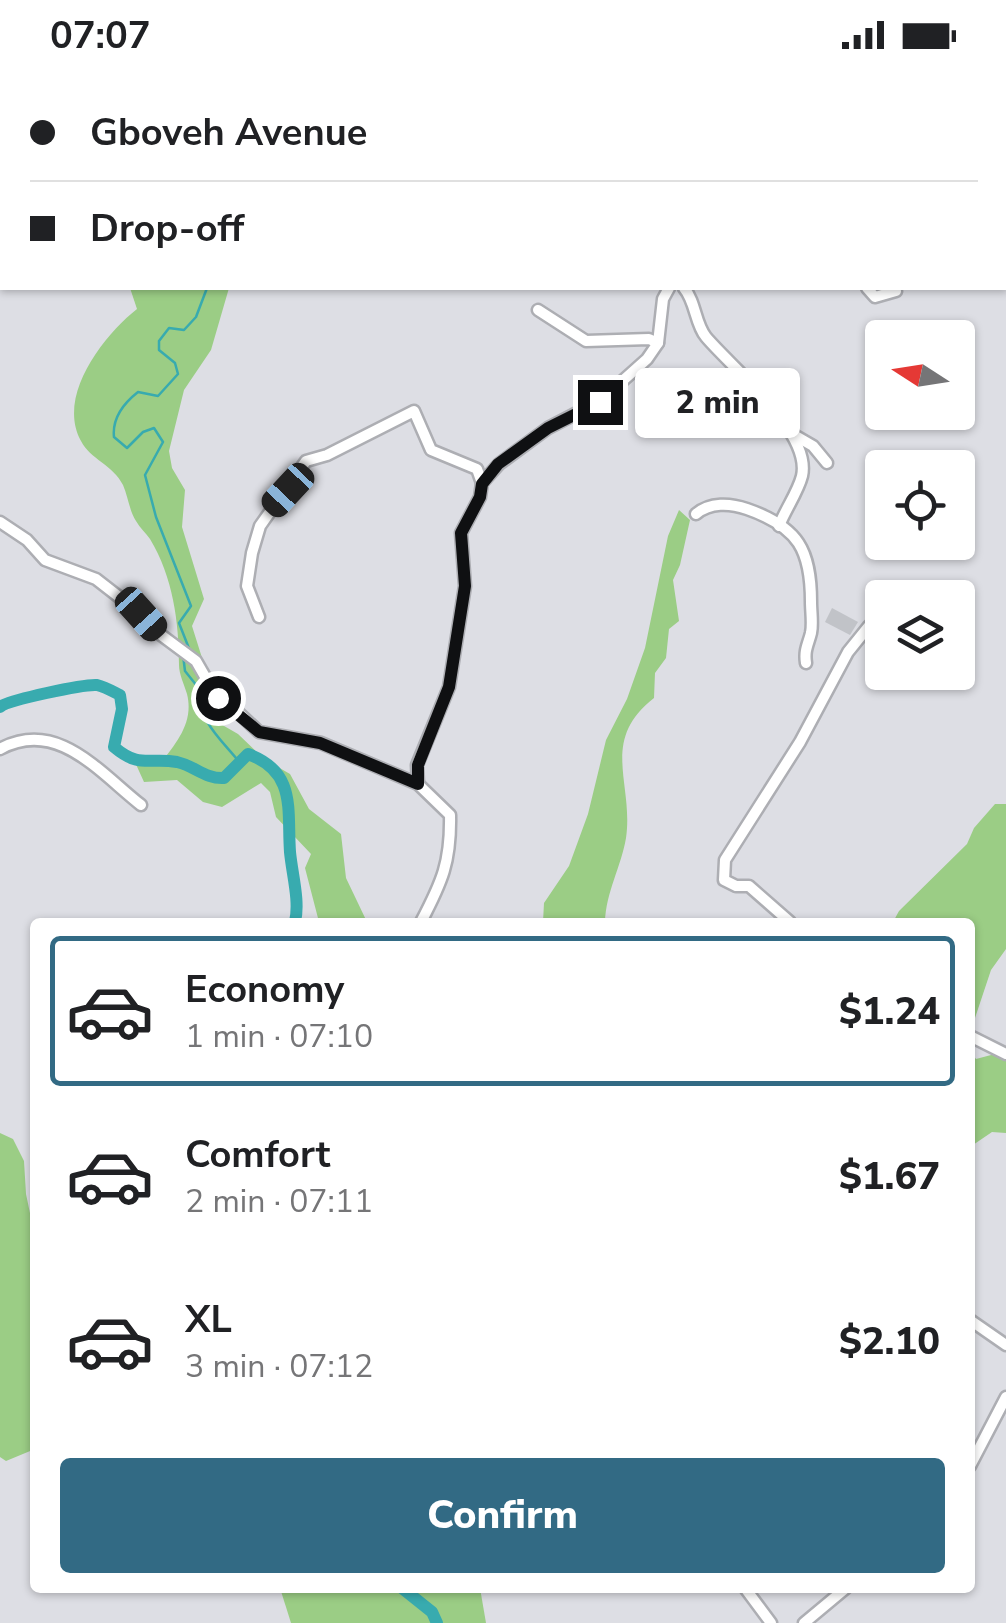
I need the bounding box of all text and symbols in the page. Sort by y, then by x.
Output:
text: 07:07 [50,10,151,61]
text: Gboveh Avenue [90,107,367,158]
text: Drop-off [90,203,244,254]
north arrow [865,320,975,430]
map controls [865,320,975,690]
callout: 2 min [635,367,800,437]
route end [578,380,623,425]
text: 2 min [675,381,760,424]
button: locate [865,450,975,560]
car [257,458,319,522]
button: layers [865,580,975,690]
car [110,582,172,646]
route start [196,676,241,721]
text: Economy [185,964,344,1015]
icon: car [65,966,155,1056]
text: $1.24 [839,986,940,1037]
text: 1 min · 07:10 [185,1015,373,1058]
text: Comfort [185,1129,330,1180]
icon: car [65,1131,155,1221]
text: $1.67 [839,1151,940,1202]
text: 2 min · 07:11 [185,1180,373,1223]
text: XL [185,1294,232,1345]
icon: car [65,1296,155,1386]
text: $2.10 [839,1316,940,1367]
text: 3 min · 07:12 [185,1345,373,1388]
button: Confirm [60,1458,945,1573]

